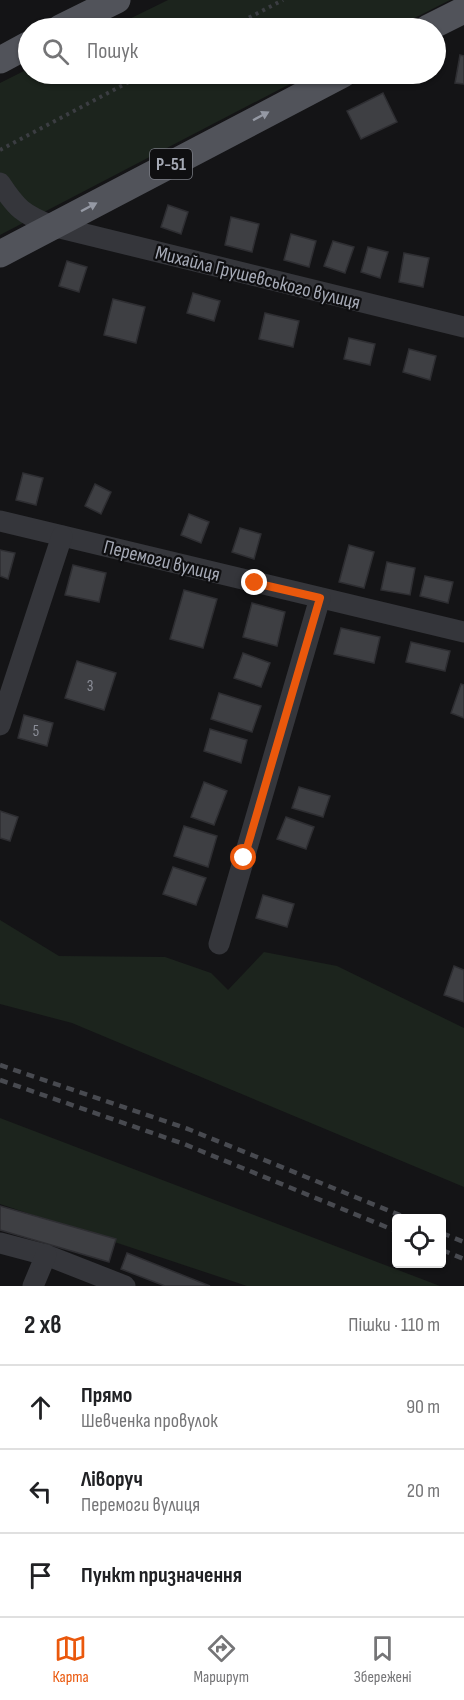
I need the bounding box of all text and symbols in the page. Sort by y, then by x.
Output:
search box [18,18,446,84]
icon: search [39,35,72,68]
text: Пошук [87,38,138,65]
one-way arrow [253,111,270,121]
road number: Р-51 [150,149,192,179]
one-way arrow [80,202,97,212]
street label: Михайла Грушевського вулиця [153,241,363,315]
street label: Перемоги вулиця [101,535,222,587]
route end [241,569,267,595]
house number: 3 [87,677,93,696]
house number: 5 [33,722,39,741]
route start [230,844,256,870]
map controls [392,1214,446,1268]
button: locate [392,1214,446,1268]
text: 2 хв [24,1310,62,1341]
text: Пішки · 110 m [348,1313,440,1337]
text: Прямо [81,1382,132,1409]
icon: ahead [24,1391,57,1424]
text: 90 m [406,1395,440,1419]
text: Шевченка провулок [81,1409,218,1433]
text: Ліворуч [81,1466,143,1493]
icon: left [24,1475,57,1508]
text: 20 m [407,1479,440,1503]
text: Перемоги вулиця [81,1493,200,1517]
icon: arrive [24,1559,57,1592]
text: Пункт призначення [81,1562,242,1589]
tab: Карта [52,1632,89,1687]
tab: Маршрут [194,1632,249,1687]
tab: Збережені [354,1632,412,1687]

